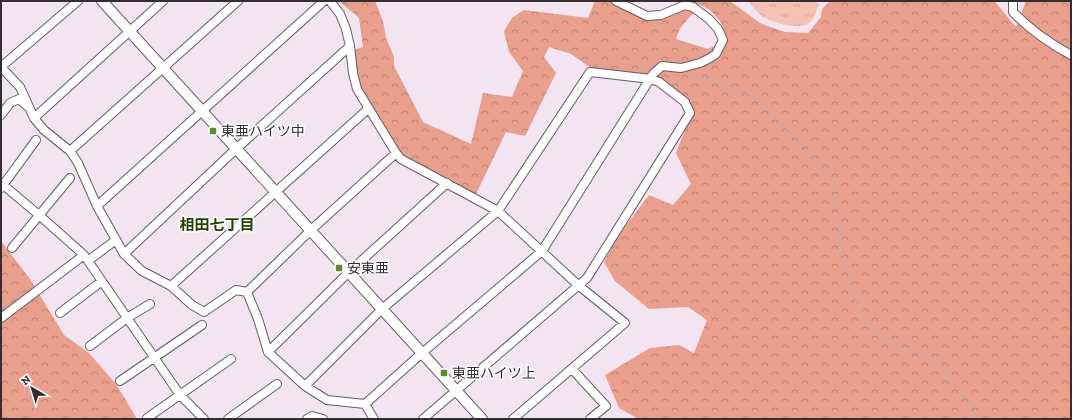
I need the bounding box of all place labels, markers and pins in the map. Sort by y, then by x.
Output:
place label: 東亜ハイツ中 [221,123,305,140]
marker: 東亜ハイツ中 [208,126,218,136]
place label: 安東亜 [347,260,389,277]
marker: 安東亜 [334,263,344,273]
place label: 東亜ハイツ上 [452,365,536,382]
marker: 東亜ハイツ上 [439,368,449,378]

